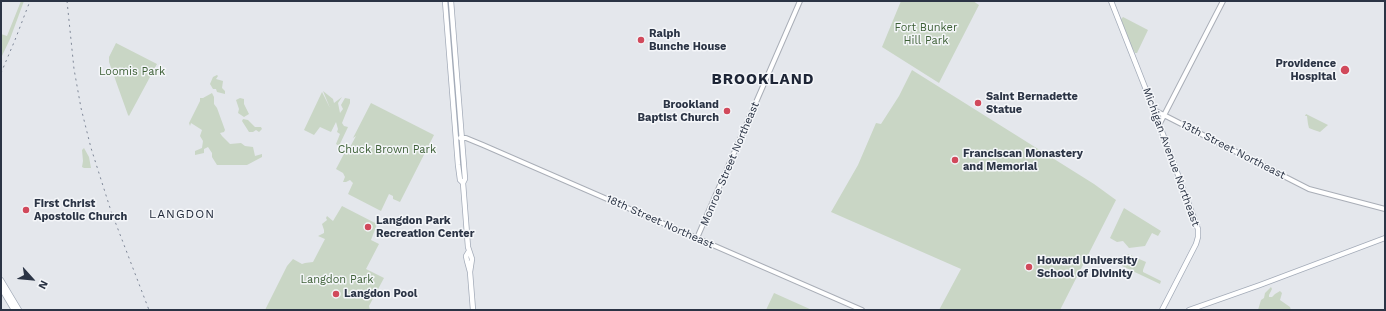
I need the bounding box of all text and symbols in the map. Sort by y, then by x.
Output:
park label: Fort Bunker Hill Park [895,21,957,47]
place label: Ralph Bunche House [649,27,726,53]
marker: Ralph Bunche House [636,35,646,45]
place label: Providence Hospital [1275,57,1336,83]
marker: Providence Hospital [1339,64,1351,76]
park label: Loomis Park [99,65,165,79]
district label: BROOKLAND [711,71,815,89]
street label: Michigan Avenue Northeast [1140,86,1202,228]
place label: Saint Bernadette Statue [986,90,1078,116]
place label: Brookland Baptist Church [638,98,719,124]
marker: Saint Bernadette Statue [973,98,983,108]
street label: Monroe Street Northeast [698,100,762,228]
marker: Brookland Baptist Church [722,106,732,116]
street label: 13th Street Northeast [1178,118,1288,182]
park label: Chuck Brown Park [338,143,436,157]
place label: Franciscan Monastery and Memorial [963,147,1083,173]
marker: Franciscan Monastery and Memorial [950,155,960,165]
street label: 18th Street Northeast [604,192,716,252]
place label: First Christ Apostolic Church [34,197,127,223]
marker: First Christ Apostolic Church [21,205,31,215]
district label: LANGDON [149,207,215,221]
place label: Langdon Park Recreation Center [376,214,474,240]
marker: Langdon Park Recreation Center [363,222,373,232]
place label: Howard University School of Divinity [1037,254,1137,280]
north arrow [12,259,52,299]
marker: Howard University School of Divinity [1024,262,1034,272]
park label: Langdon Park [300,273,374,287]
text: N [35,278,51,291]
place label: Langdon Pool [344,287,417,301]
marker: Langdon Pool [331,289,341,299]

